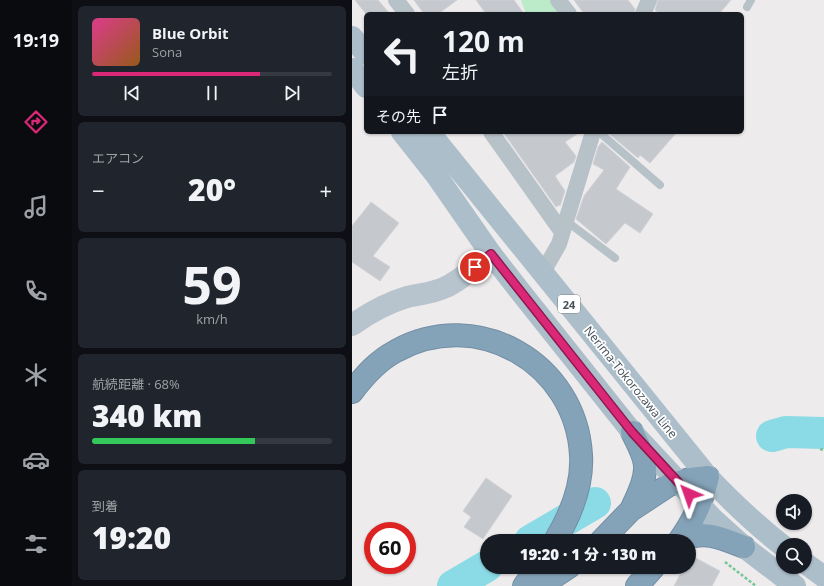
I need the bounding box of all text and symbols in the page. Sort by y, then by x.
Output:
text: 120 m [442,22,525,60]
text: Blue Orbit [152,23,229,43]
text: 19:19 [13,28,59,52]
icon: left [376,28,428,80]
text: Sona [152,43,182,61]
text: 左折 [442,60,478,84]
icon: previous [121,82,143,104]
icon: pause [201,82,223,104]
icon: next [281,82,303,104]
icon: arrive [429,104,451,126]
text: その先 [376,106,421,126]
icon: directions [22,108,50,136]
text: エアコン [92,149,144,167]
text: 20° [188,169,236,210]
text: − [92,175,105,205]
text: + [319,175,332,205]
icon: music [22,193,50,221]
text: 59 [182,248,242,319]
pin [458,250,492,284]
icon: arrive [464,256,486,278]
icon: phone [22,277,50,305]
road number: 24 [558,295,580,313]
text: km/h [196,310,228,328]
street label: Nerima-Tokorozawa Line [580,322,682,442]
icon: climate [22,361,50,389]
text: 航続距離 · 68% [92,375,180,393]
text: 340 km [92,395,202,436]
icon: car [22,446,50,474]
position arrow [668,473,710,515]
map controls [776,494,812,574]
button: sound [776,494,812,530]
text: 到着 [92,497,118,515]
text: 19:20 [92,517,171,558]
speed limit sign: 60 [364,522,416,574]
icon: filters [22,530,50,558]
button: search [776,538,812,574]
text: 19:20 · 1 分 · 130 m [520,544,656,564]

